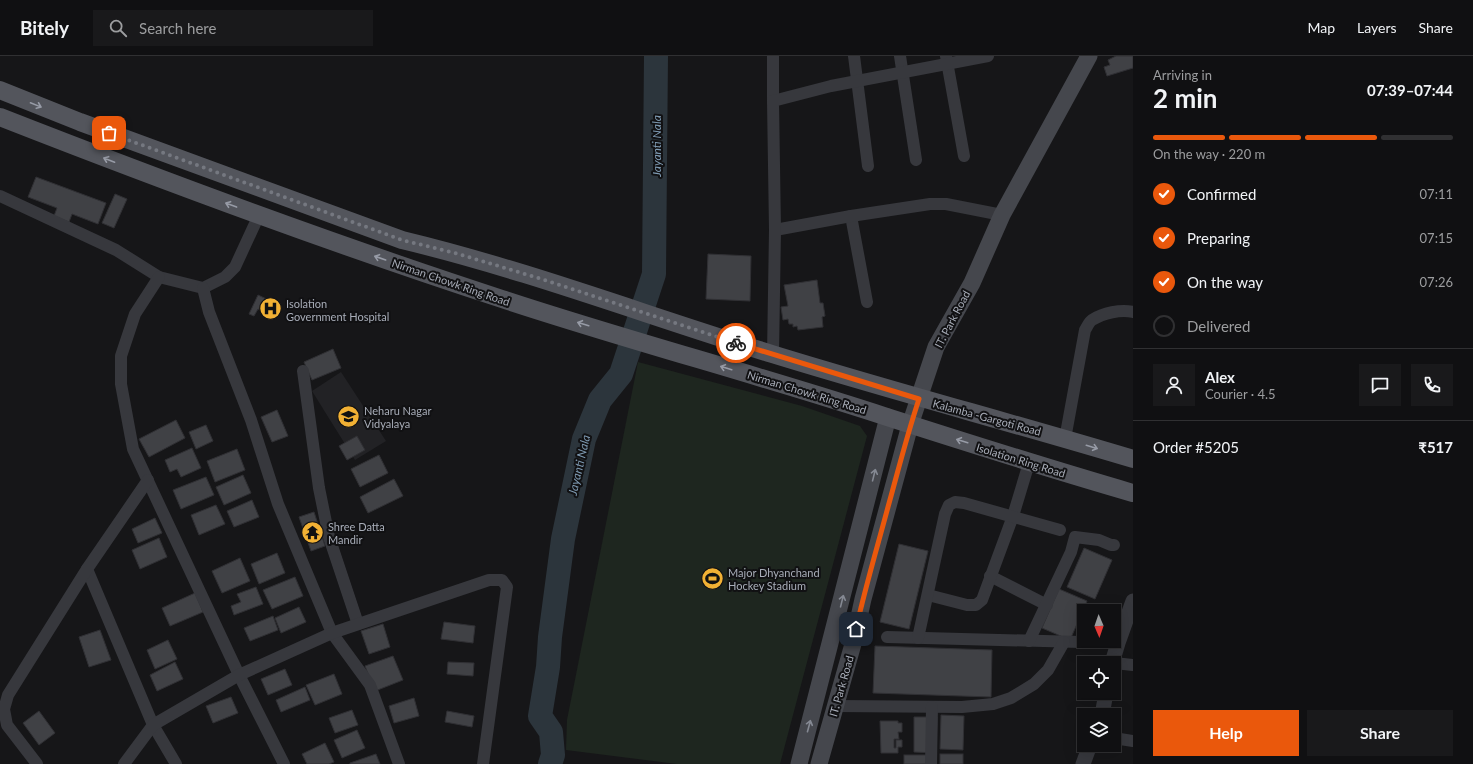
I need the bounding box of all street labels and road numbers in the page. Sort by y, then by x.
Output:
street label: Nirman Chowk Ring Road [390,256,512,308]
street label: IT. Park Road [931,288,973,350]
street label: Nirman Chowk Ring Road [746,368,868,416]
street label: Kalamba -Gargoti Road [931,396,1043,438]
street label: Isolation Ring Road [975,440,1067,480]
street label: IT. Park Road [826,654,856,718]

